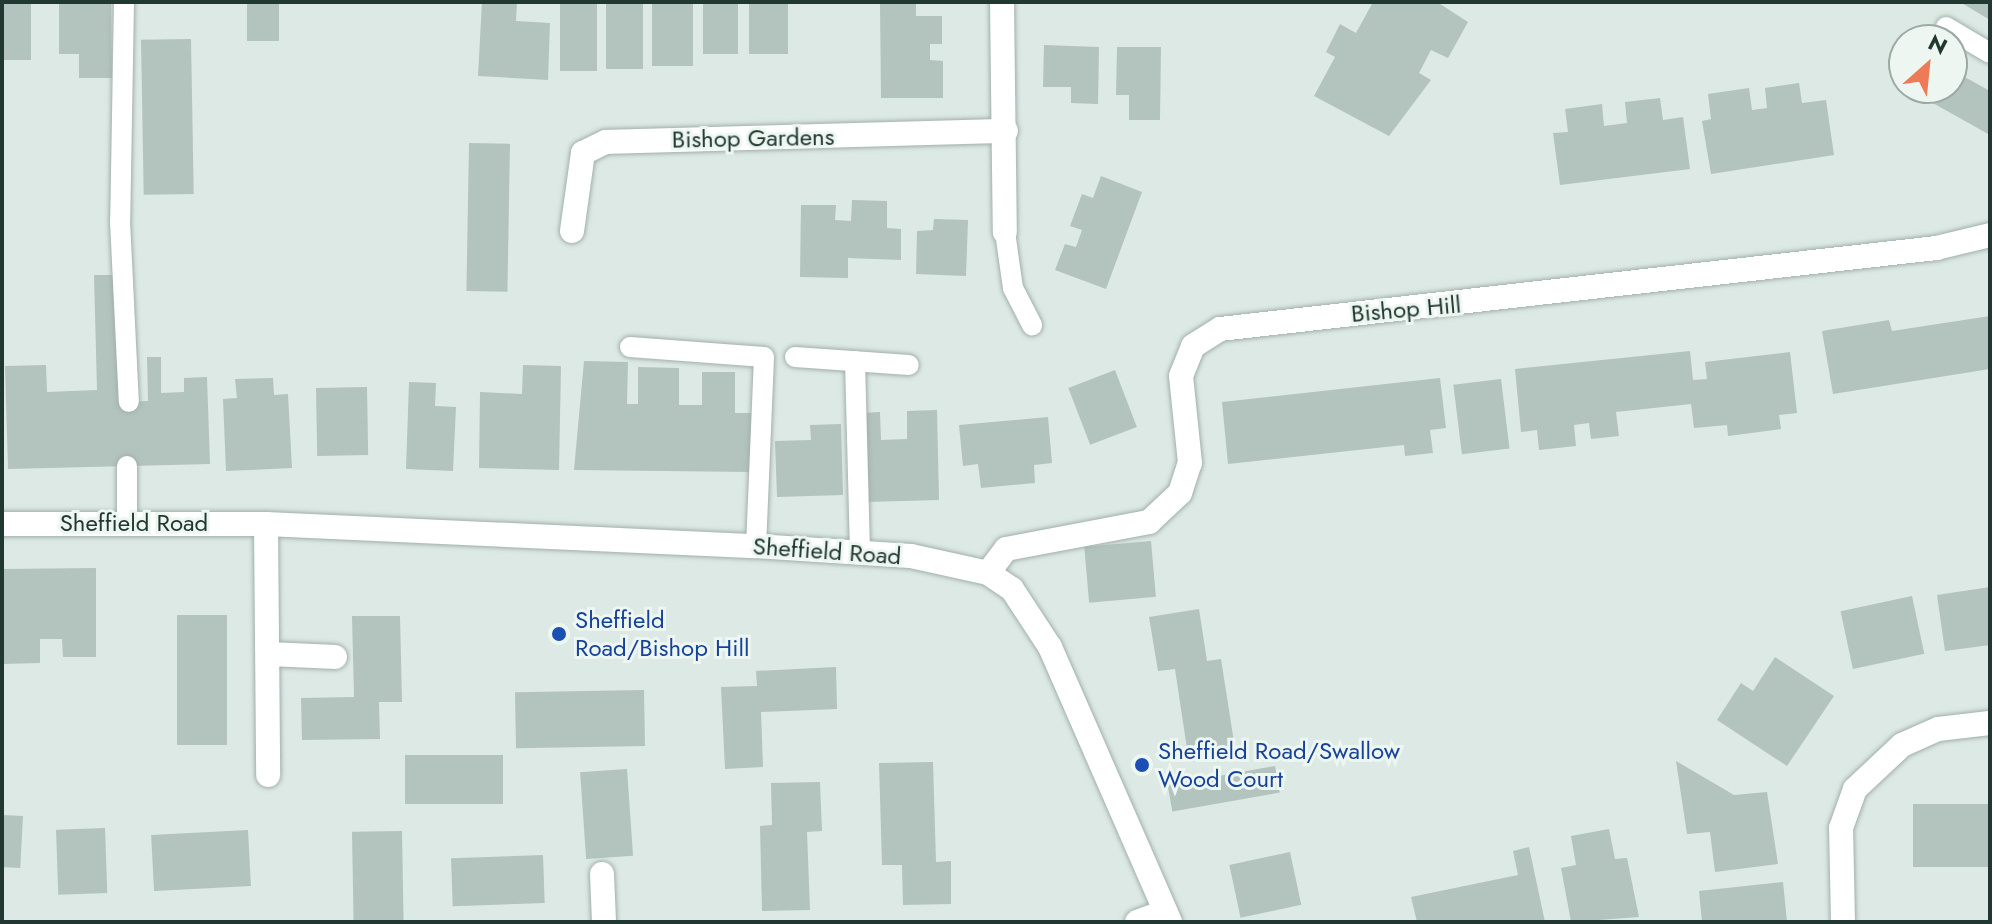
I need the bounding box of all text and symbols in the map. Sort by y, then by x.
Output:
north arrow [1888,24,1968,104]
text: N [1923,26,1953,63]
street label: Bishop Gardens [671,122,835,154]
street label: Bishop Hill [1350,290,1462,328]
street label: Sheffield Road [60,509,208,537]
street label: Sheffield Road [752,531,902,571]
place label: Sheffield Road/Bishop Hill [575,606,749,662]
marker: Sheffield Road/Bishop Hill [550,625,568,643]
place label: Sheffield Road/Swallow Wood Court [1158,737,1400,793]
marker: Sheffield Road/Swallow Wood Court [1133,756,1151,774]

